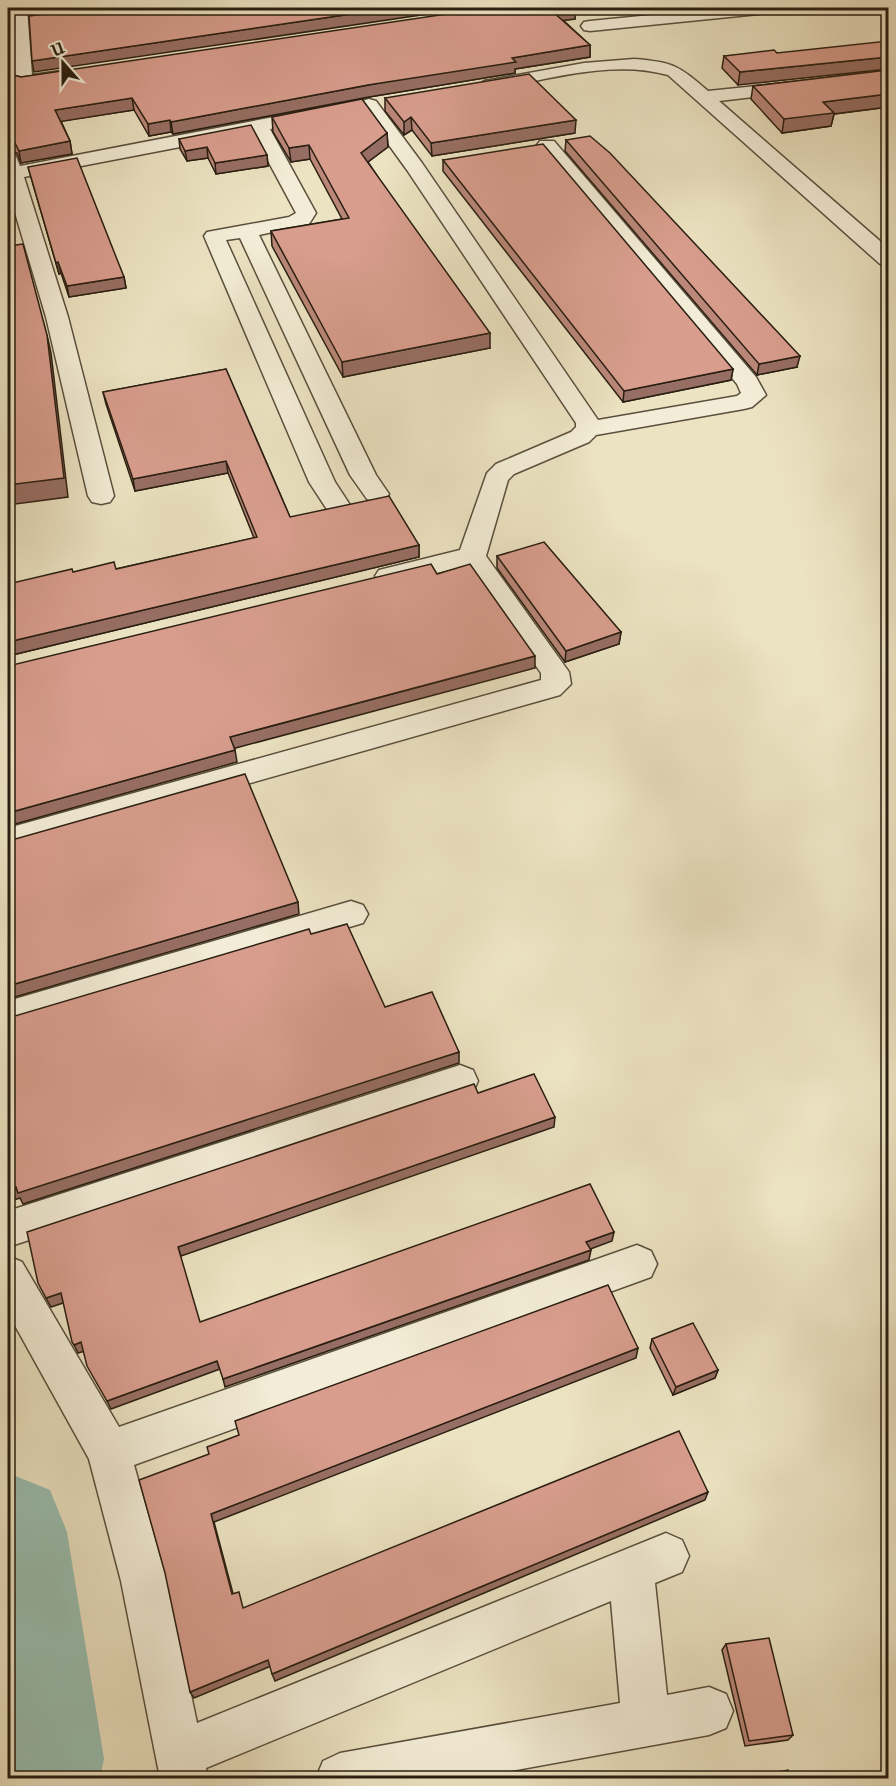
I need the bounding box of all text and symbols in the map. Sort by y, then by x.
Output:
north arrow [33,33,93,93]
text: U [48,38,68,61]

